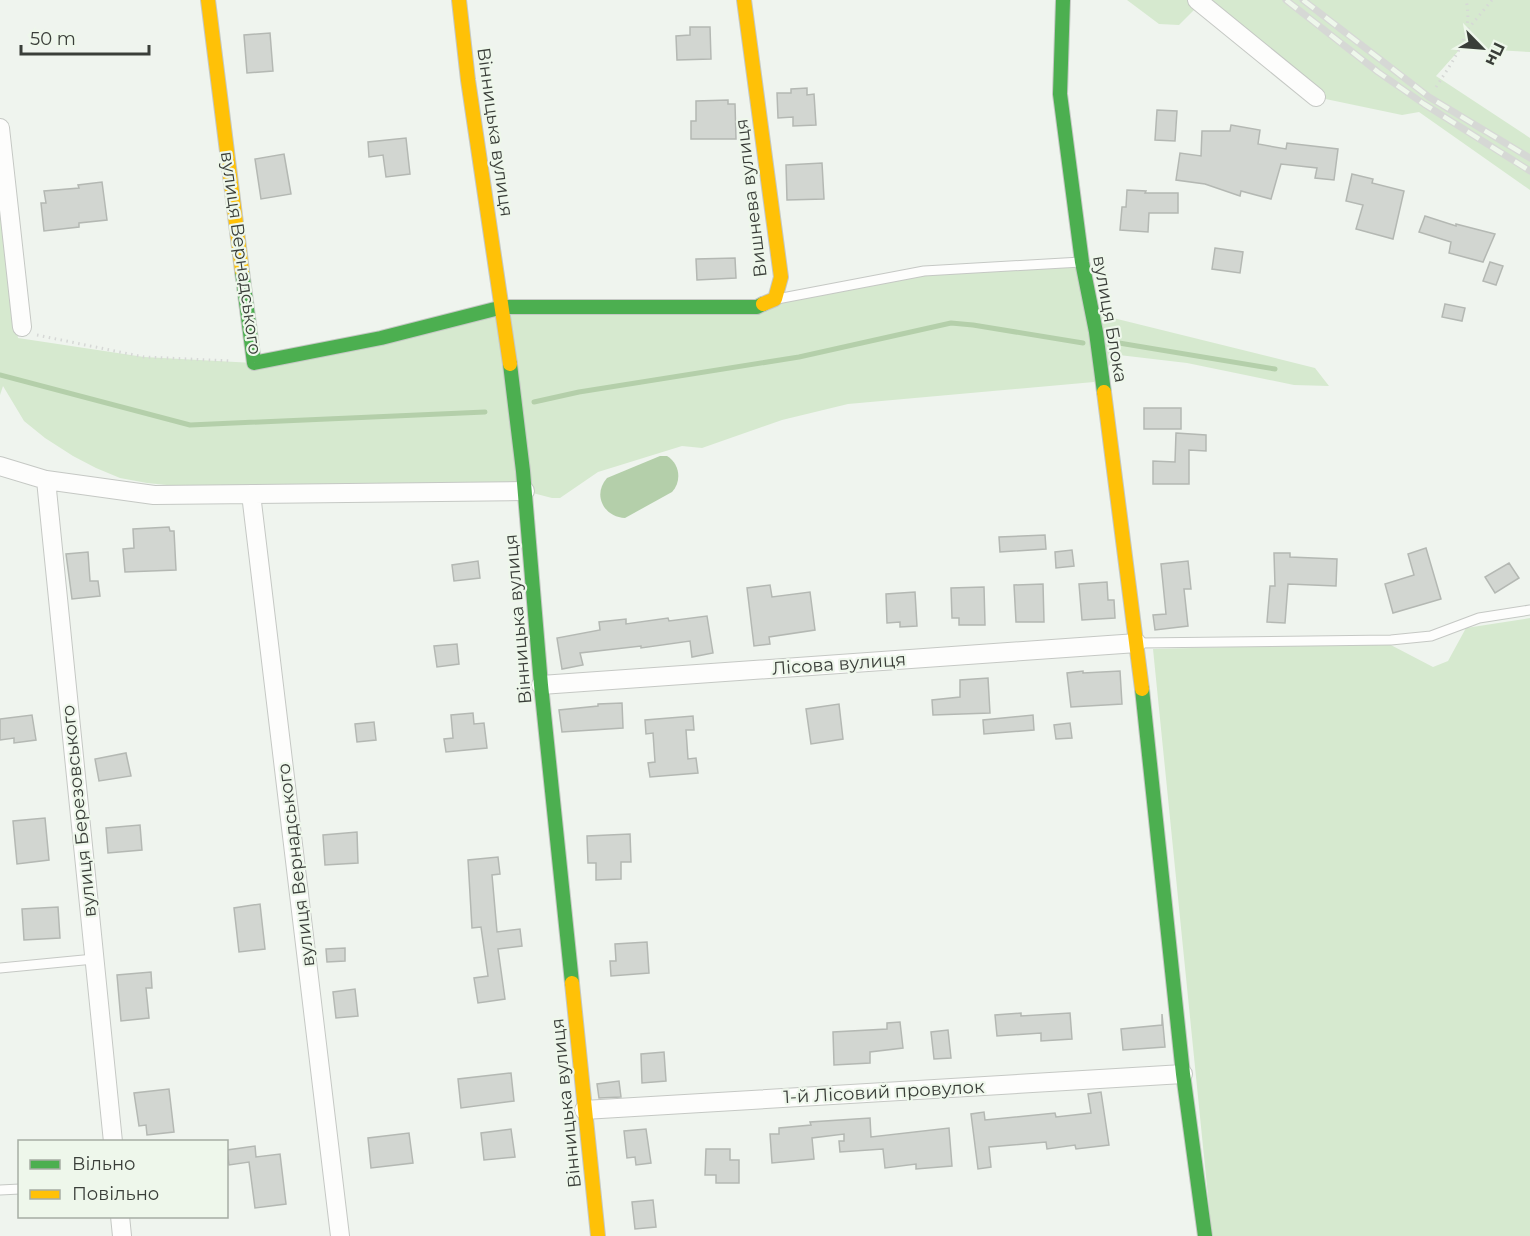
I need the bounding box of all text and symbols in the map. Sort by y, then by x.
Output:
scale bar [21,18,148,56]
north arrow [1452,18,1512,78]
text: 50 m [30,28,76,50]
text: Пн [1481,39,1509,69]
street label: Вінницька вулиця [472,46,518,218]
street label: Вишнева вулиця [730,117,772,279]
street label: вулиця Вернадського [216,150,266,356]
street label: вулиця Блока [1088,254,1132,384]
street label: Вінницька вулиця [500,533,536,705]
street label: Лісова вулиця [771,648,907,680]
street label: вулиця Березовського [57,704,101,918]
street label: вулиця Вернадського [273,762,319,968]
street label: Вінницька вулиця [546,1017,586,1189]
street label: 1-й Лісовий провулок [783,1076,986,1108]
legend [18,1140,228,1218]
text: Вільно [72,1153,136,1175]
text: Повільно [72,1183,159,1205]

